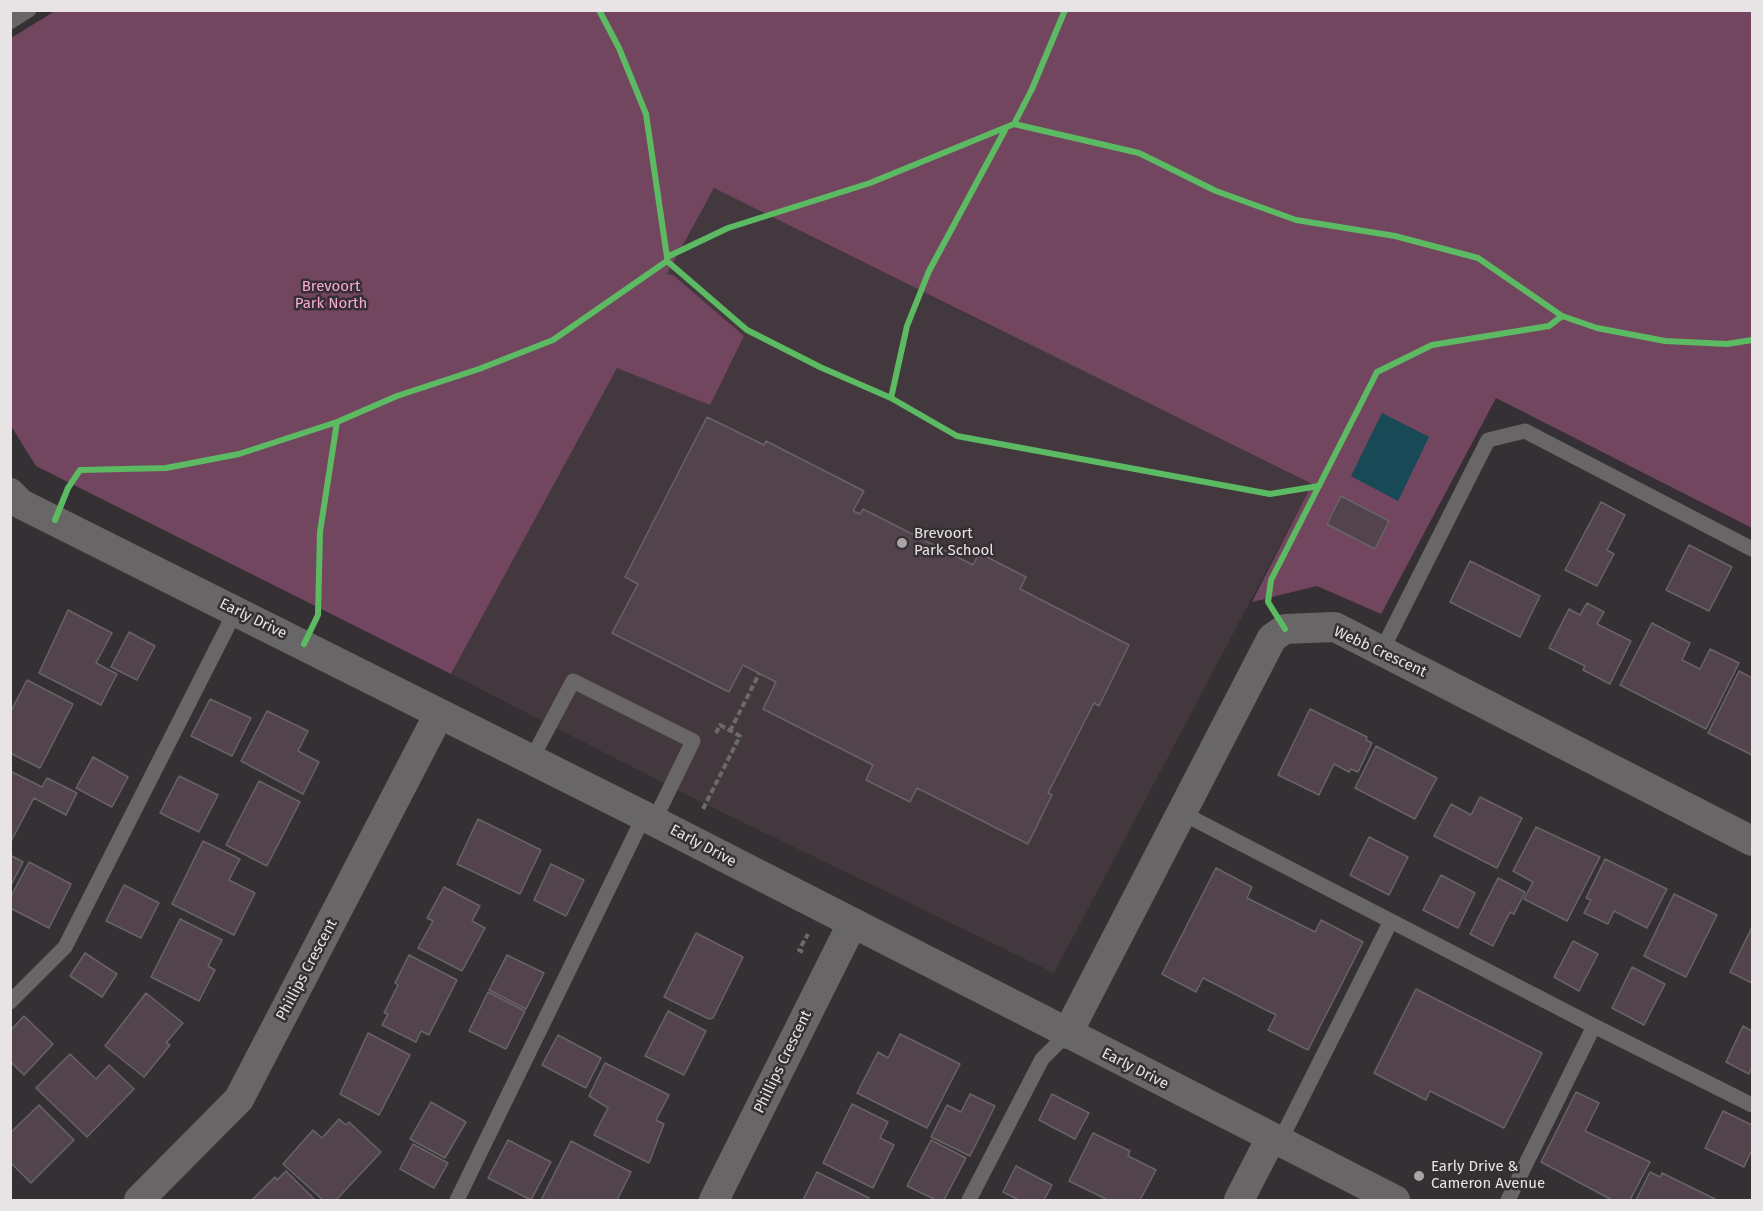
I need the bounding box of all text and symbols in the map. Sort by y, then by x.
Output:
park label: Brevoort Park North [295,278,367,313]
place label: Brevoort Park School [914,525,994,560]
marker: Brevoort Park School [895,536,909,550]
street label: Early Drive [216,595,290,643]
street label: Webb Crescent [1331,623,1429,681]
street label: Early Drive [667,821,739,871]
street label: Phillips Crescent [273,916,341,1024]
street label: Phillips Crescent [750,1008,816,1116]
street label: Early Drive [1099,1045,1171,1093]
place label: Early Drive & Cameron Avenue [1431,1158,1545,1193]
marker: Early Drive & Cameron Avenue [1412,1169,1426,1183]

